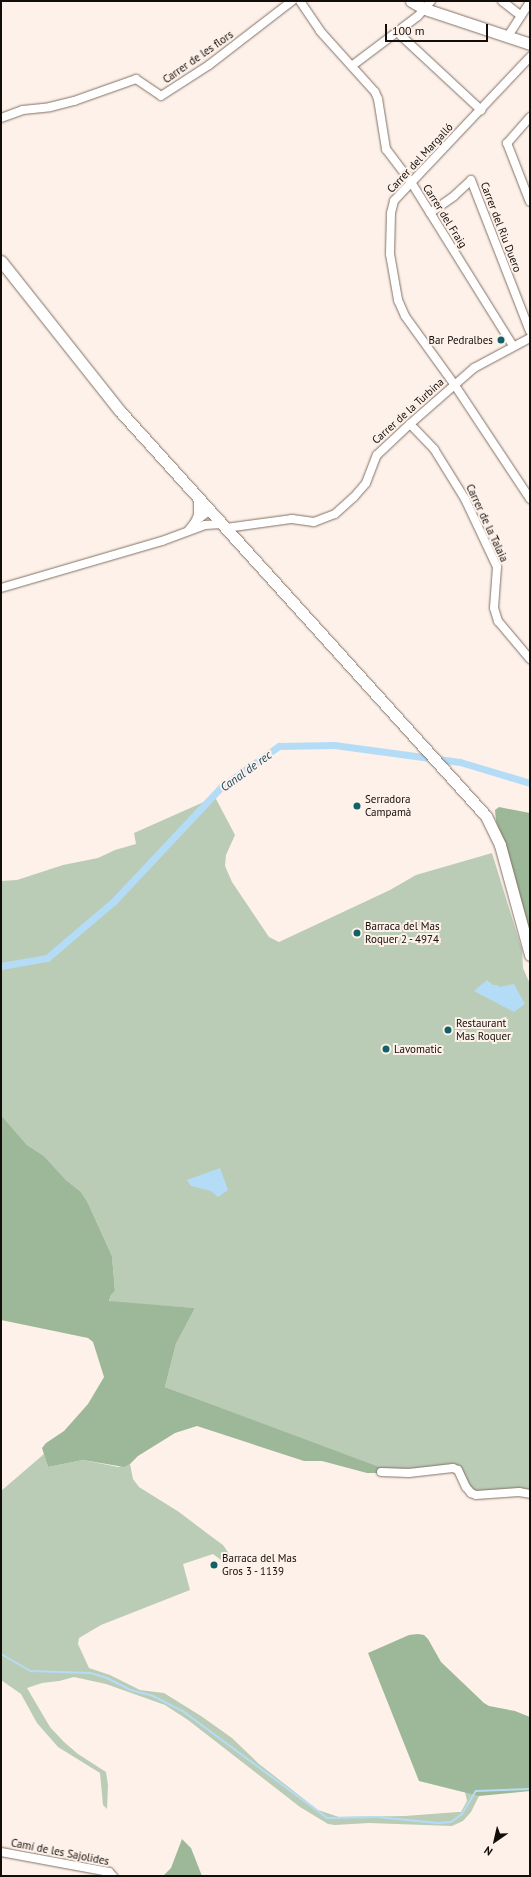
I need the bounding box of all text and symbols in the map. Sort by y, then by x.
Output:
scale bar [387,16,490,42]
text: 100 m [392,23,425,38]
street label: Carrer de les flors [160,28,236,86]
street label: Carrer del Margalló [384,120,456,196]
street label: Carrer del Riu Duero [478,180,524,274]
street label: Carrer del Fraig [420,182,470,250]
place label: Bar Pedralbes [429,333,493,347]
marker: Bar Pedralbes [496,335,506,345]
street label: Carrer de la Turbina [369,375,447,447]
street label: Carrer de la Talaia [463,482,511,564]
water label: Canal de rec [218,748,274,794]
place label: Serradora Campamà [365,793,411,819]
marker: Serradora Campamà [352,801,362,811]
place label: Barraca del Mas Roquer 2 - 4974 [365,920,441,946]
marker: Barraca del Mas Roquer 2 - 4974 [352,928,362,938]
place label: Restaurant Mas Roquer [456,1017,511,1043]
marker: Restaurant Mas Roquer [443,1025,453,1035]
place label: Lavomatic [394,1042,442,1056]
marker: Lavomatic [381,1044,391,1054]
place label: Barraca del Mas Gros 3 - 1139 [222,1552,297,1578]
marker: Barraca del Mas Gros 3 - 1139 [209,1560,219,1570]
north arrow [475,1821,515,1861]
street label: Camí de les Sajolides [10,1836,110,1868]
text: N [481,1843,495,1859]

